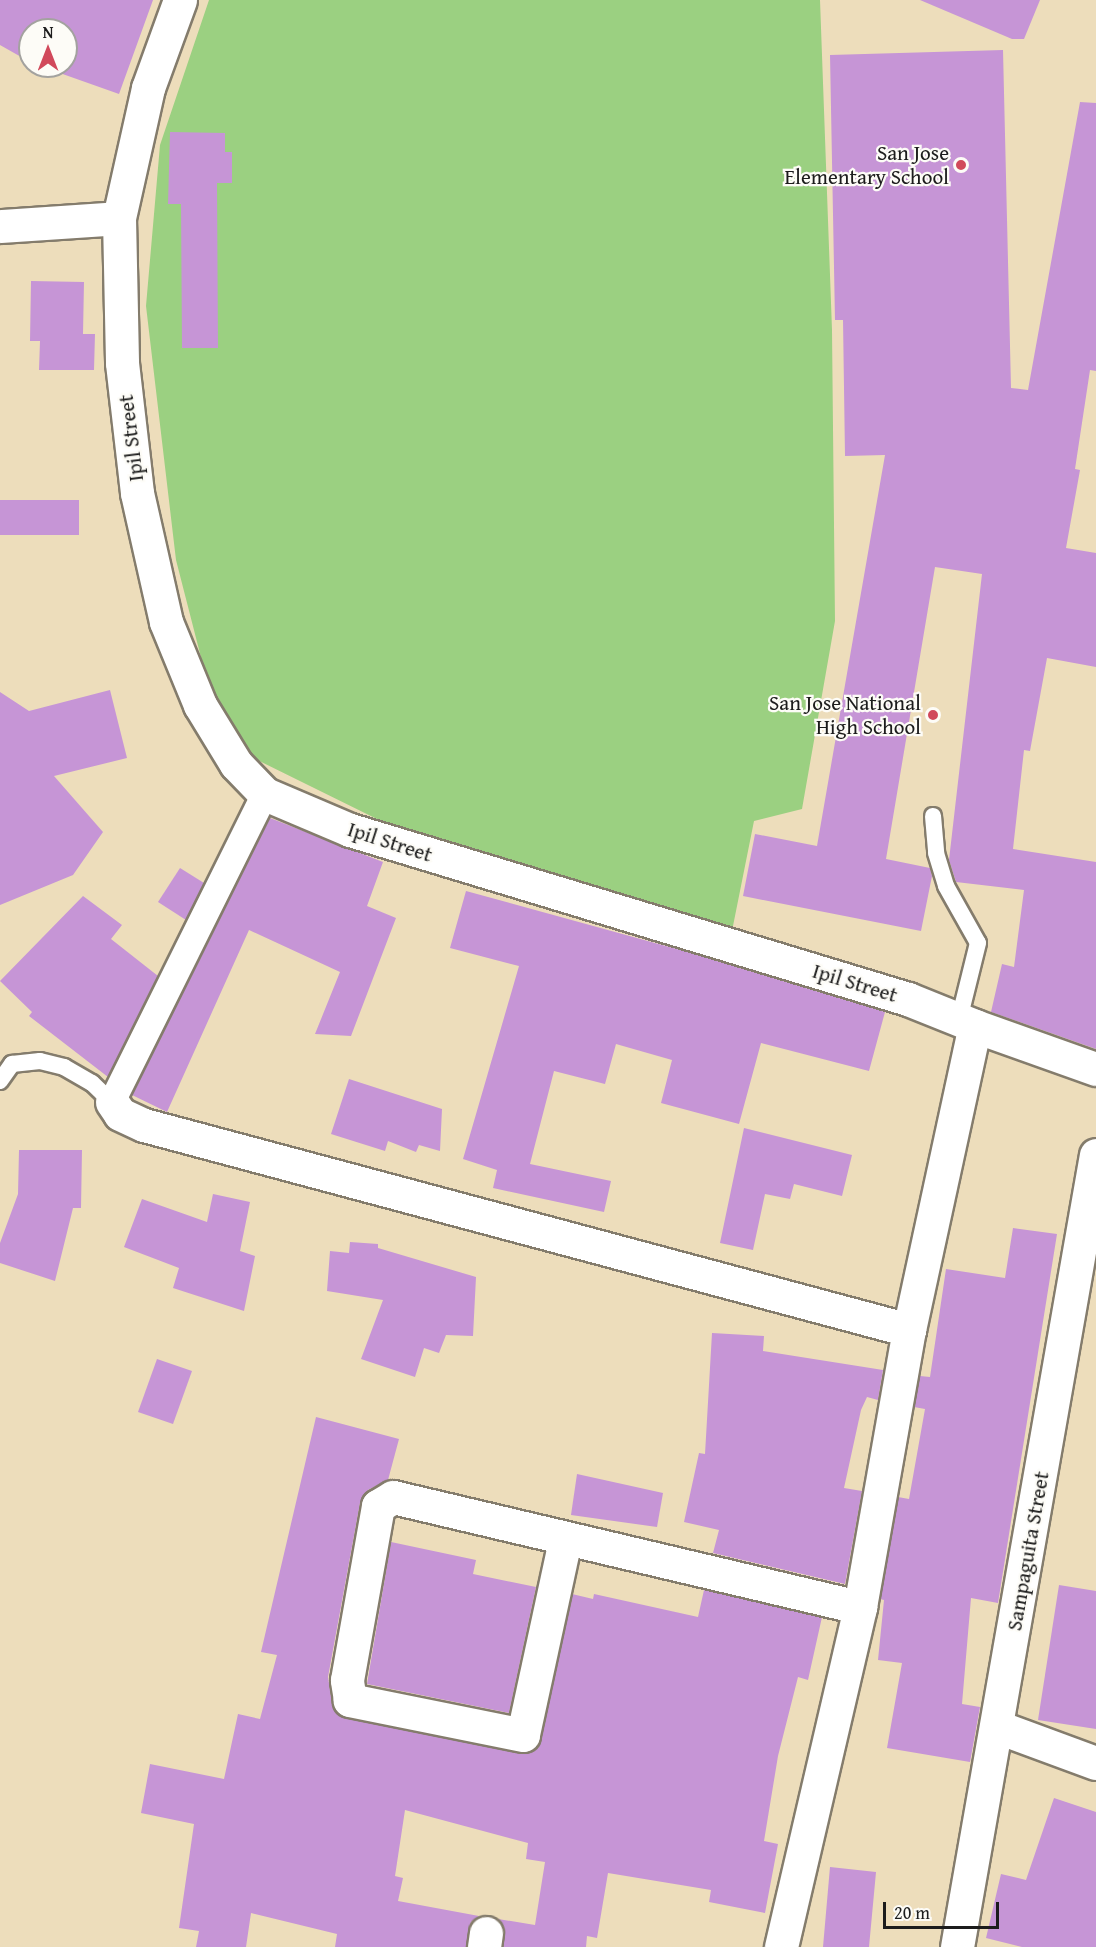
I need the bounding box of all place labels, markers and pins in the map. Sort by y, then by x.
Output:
place label: San Jose Elementary School [784,140,949,190]
marker: San Jose Elementary School [954,158,968,172]
place label: San Jose National High School [769,690,921,740]
marker: San Jose National High School [926,708,940,722]

